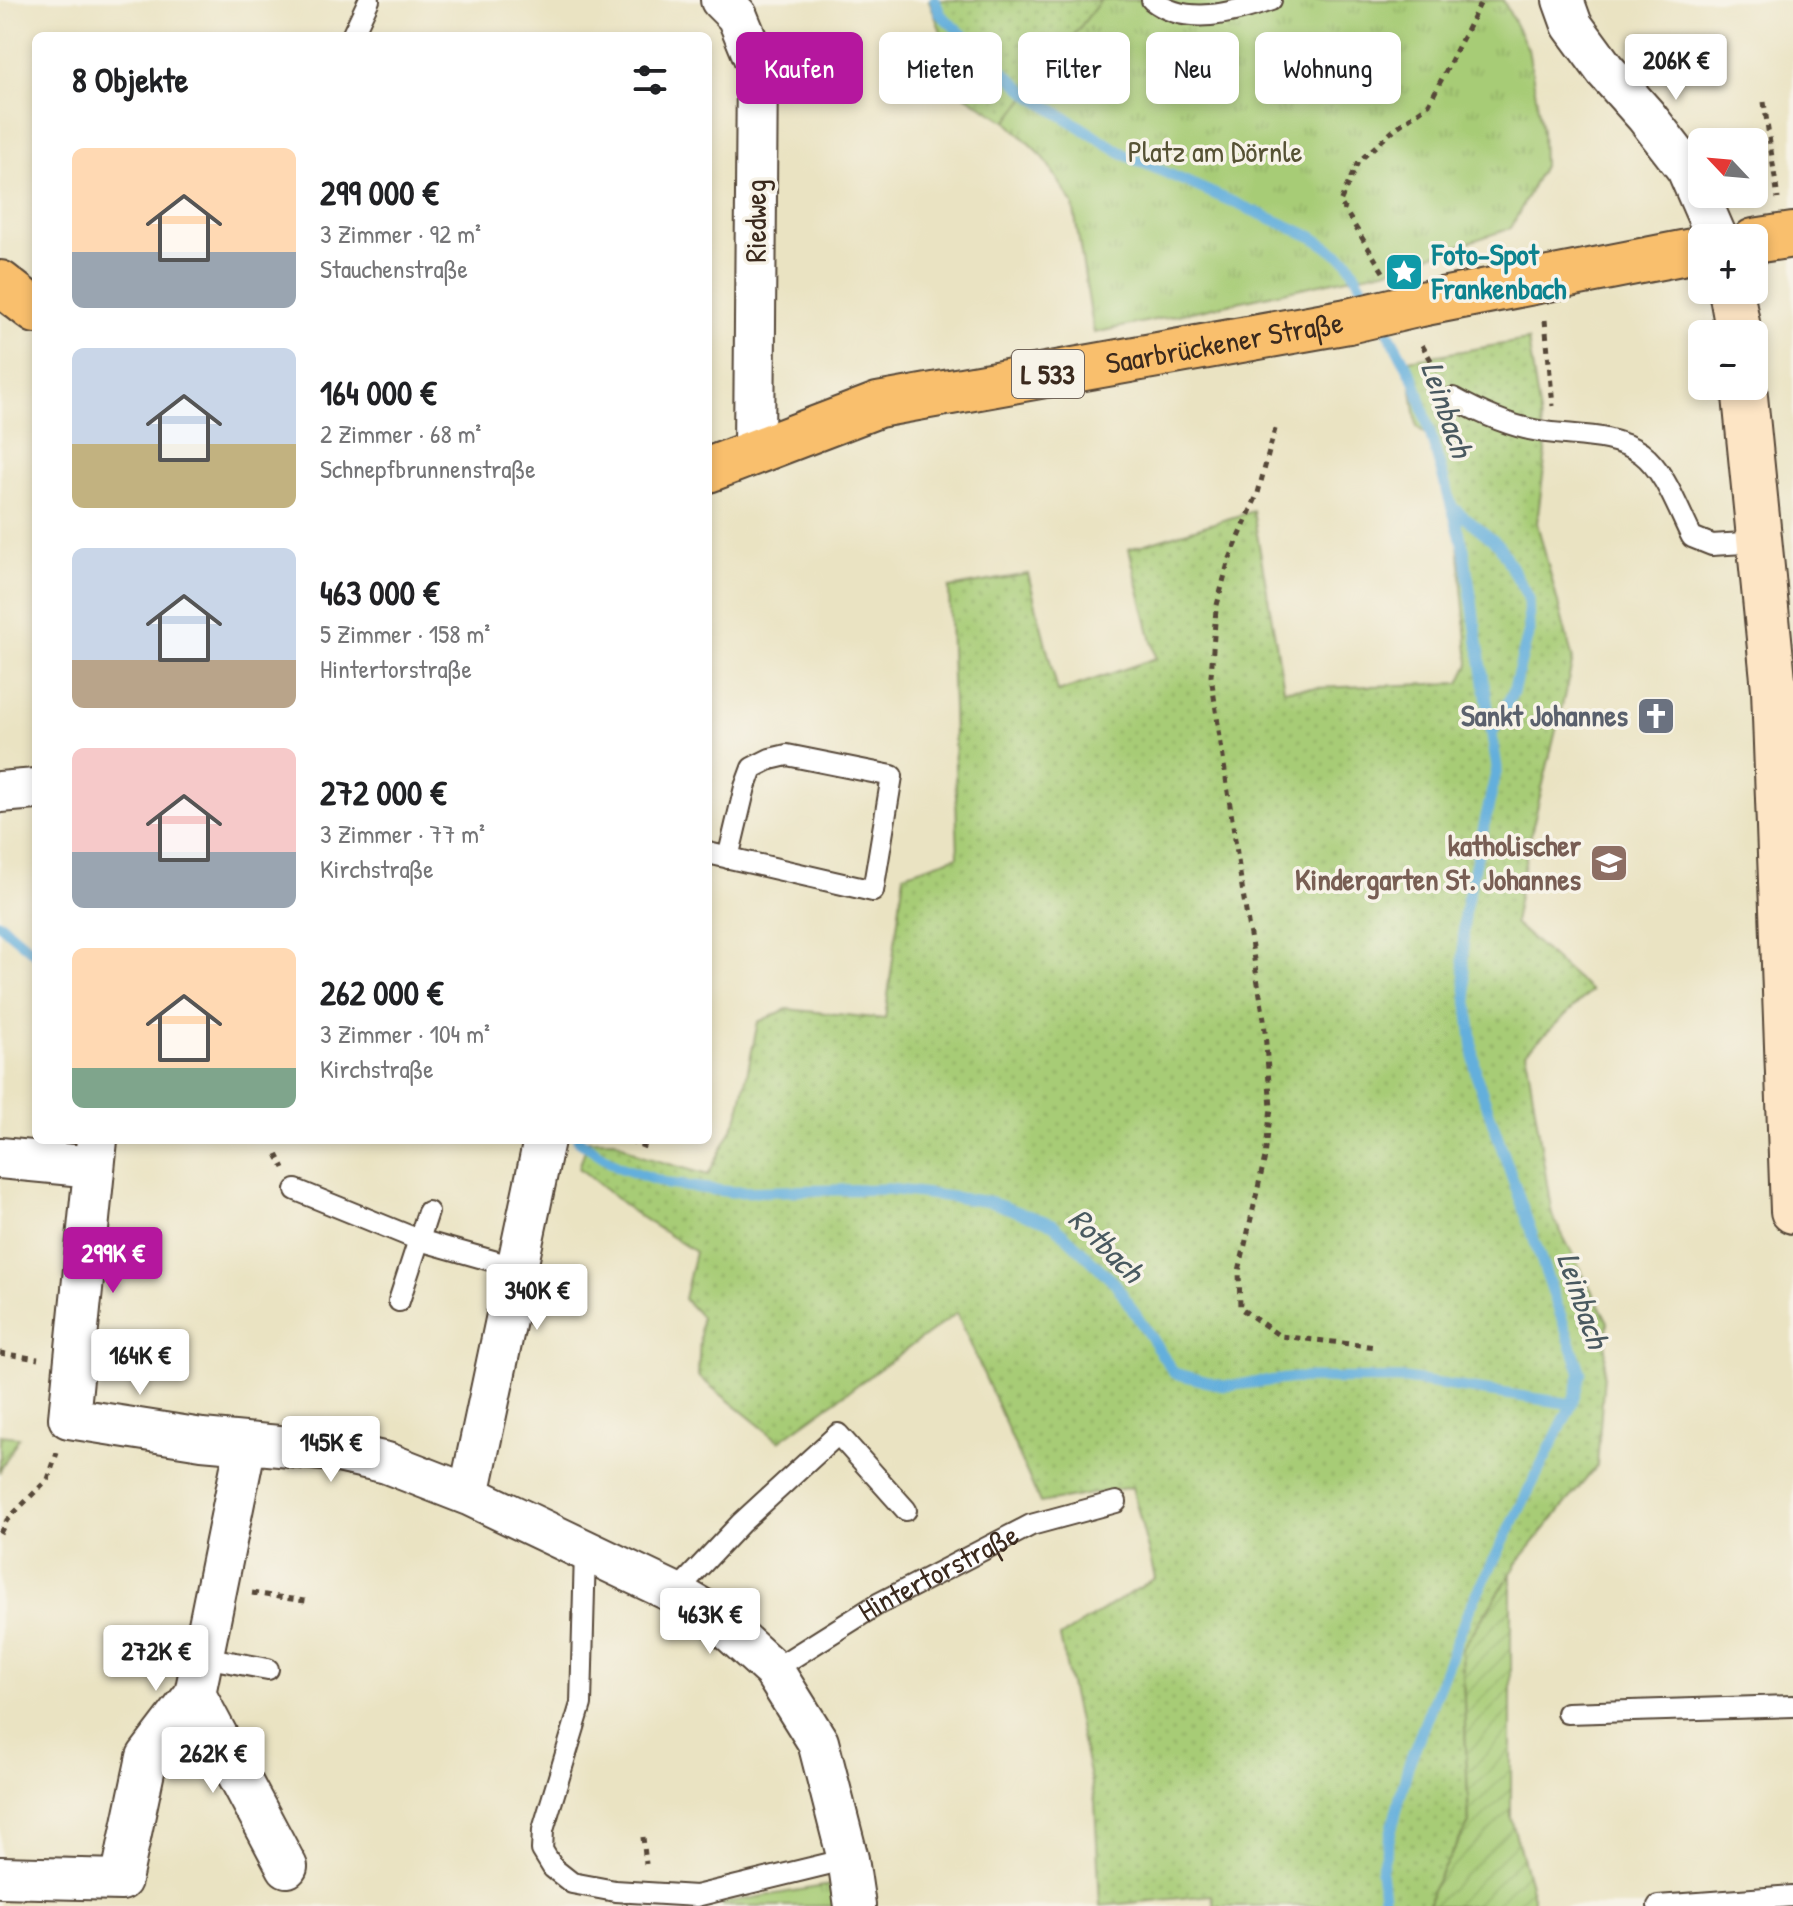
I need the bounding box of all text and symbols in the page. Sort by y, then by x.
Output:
chip: Kaufen [736,32,863,104]
chip: Mieten [879,32,1002,104]
chip: Filter [1018,32,1130,104]
chip: Neu [1146,32,1239,104]
chip: Wohnung [1255,32,1401,104]
pin: 206K € [1611,34,1741,102]
text: 206K € [1643,42,1709,77]
text: 8 Objekte [72,57,188,103]
icon: filters [628,58,672,102]
north arrow [1688,128,1768,208]
map controls [1688,128,1768,400]
park label: Platz am Dörnle [1128,131,1302,171]
text: 299 000 € [320,170,439,216]
street label: Riedweg [735,179,775,263]
icon: home [136,180,232,276]
text: 3 Zimmer · 92 m² [320,216,481,251]
button: + [1688,224,1768,304]
place label: Foto-Spot Frankenbach [1431,234,1567,308]
text: Stauchenstraße [320,251,468,286]
place icon: Foto-Spot Frankenbach [1383,251,1425,293]
street label: Saarbrückener Straße [1103,301,1346,383]
button: − [1688,320,1768,400]
road number: L 533 [1012,350,1084,398]
water label: Leinbach [1411,356,1485,465]
text: 164 000 € [320,370,436,416]
icon: home [136,380,232,476]
text: 2 Zimmer · 68 m² [320,416,481,451]
text: Schnepfbrunnenstraße [320,451,536,486]
text: 463 000 € [320,570,439,616]
icon: home [136,580,232,676]
text: 5 Zimmer · 158 m² [320,616,490,651]
text: Hintertorstraße [320,651,472,686]
place label: Sankt Johannes [1461,695,1628,735]
church icon: Sankt Johannes [1635,695,1677,737]
text: 272 000 € [320,770,446,816]
icon: home [136,780,232,876]
text: 3 Zimmer · 77 m² [320,816,485,851]
place label: katholischer Kindergarten St. Johannes [1295,825,1581,900]
school or university icon: katholischer Kindergarten St. Johannes [1588,842,1630,884]
text: Kirchstraße [320,851,434,886]
text: 262 000 € [320,970,443,1016]
icon: home [136,980,232,1076]
text: 3 Zimmer · 104 m² [320,1016,490,1051]
text: Kirchstraße [320,1051,434,1086]
water label: Rotbach [1059,1198,1155,1293]
pin: 299K € [48,1227,178,1295]
text: 299K € [81,1235,145,1270]
water label: Leinbach [1547,1247,1621,1356]
pin: 340K € [472,1264,602,1332]
text: 340K € [504,1272,570,1307]
pin: 164K € [75,1329,205,1397]
text: 164K € [109,1337,171,1372]
pin: 145K € [266,1416,396,1484]
text: 145K € [300,1424,362,1459]
street label: Hintertorstraße [850,1514,1025,1631]
pin: 463K € [645,1588,775,1656]
text: 463K € [678,1596,742,1631]
pin: 272K € [91,1625,221,1693]
text: 272K € [121,1633,191,1668]
pin: 262K € [148,1727,278,1795]
text: 262K € [180,1735,246,1770]

